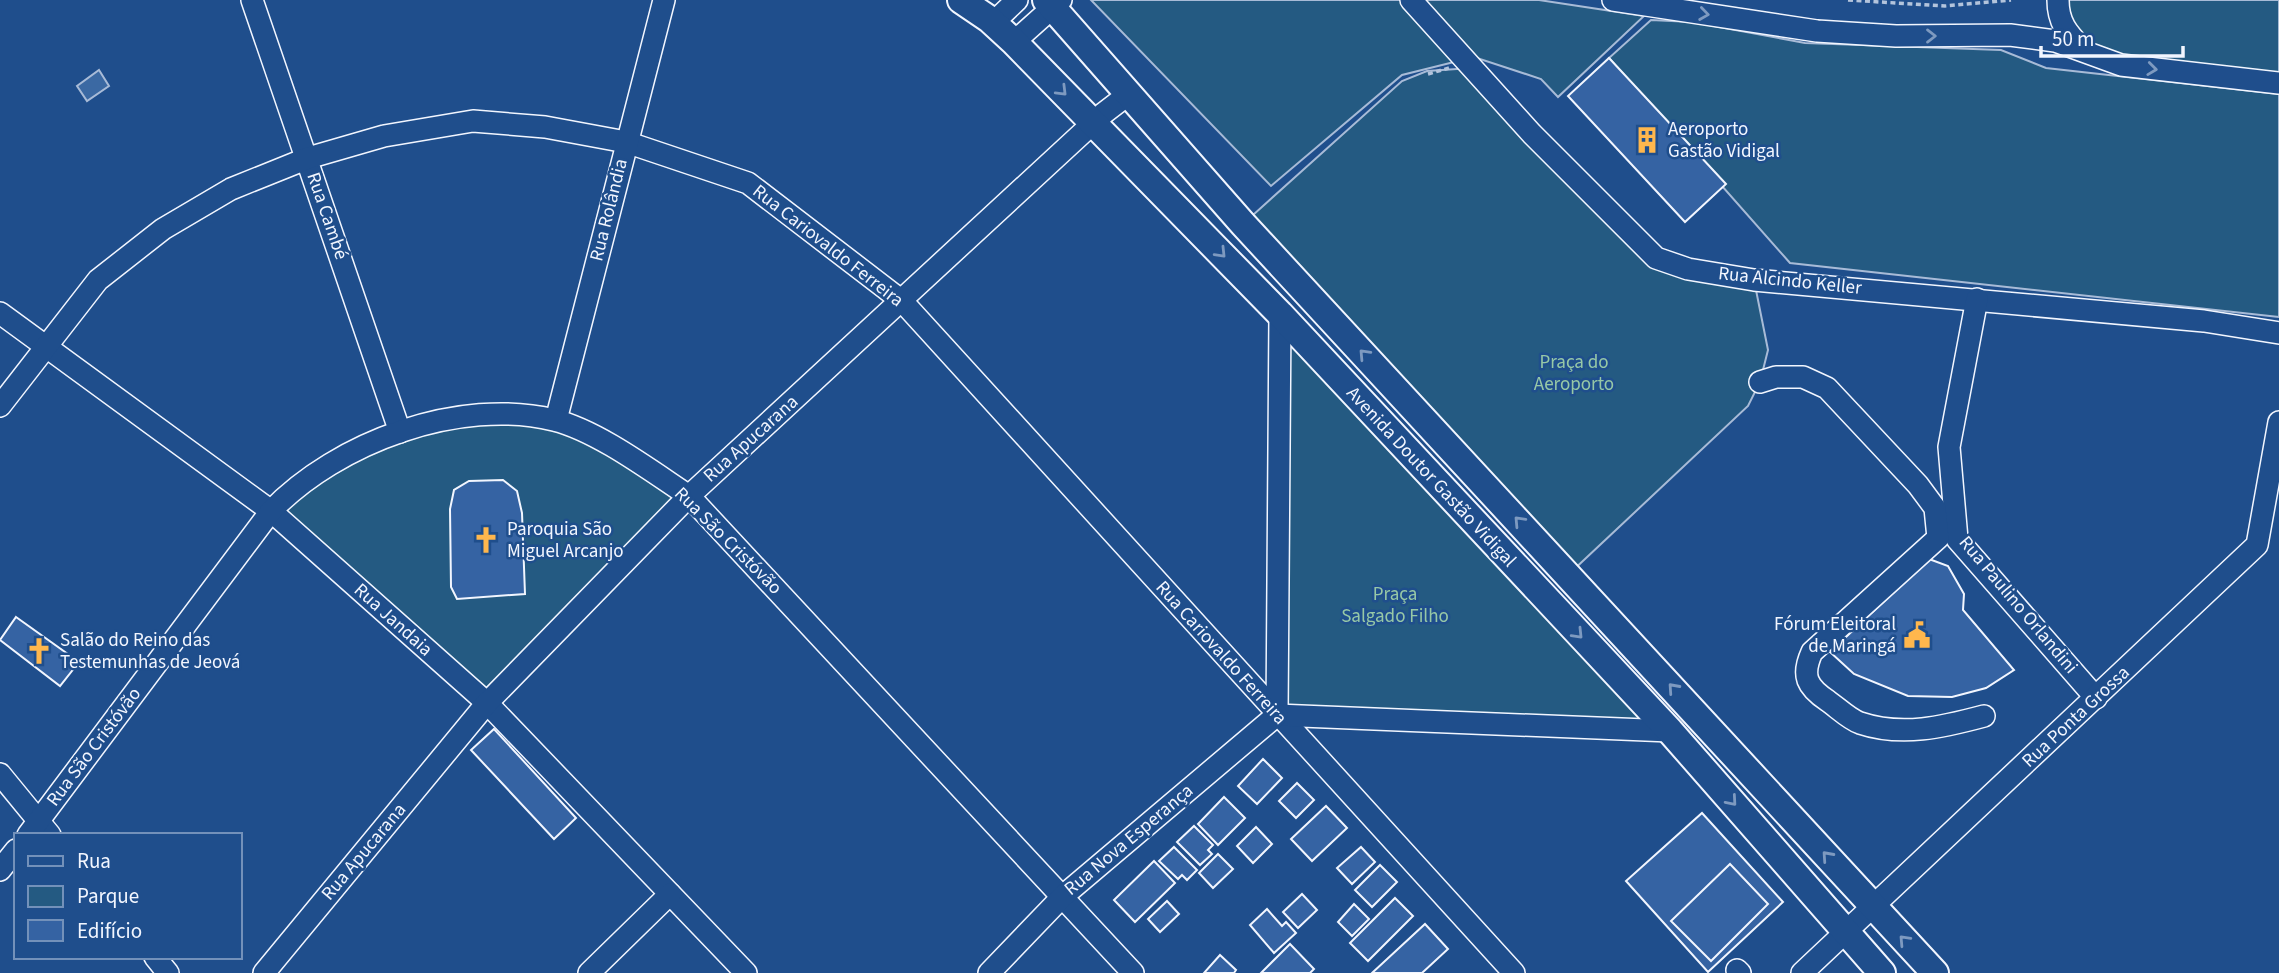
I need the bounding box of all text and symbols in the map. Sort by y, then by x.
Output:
one-way arrow [1699,7,1710,22]
scale bar [2041,14,2183,58]
text: 50 m [2052,24,2094,54]
one-way arrow [1925,28,1936,43]
one-way arrow [2146,61,2158,76]
one-way arrow [1054,82,1067,95]
place label: Aeroporto Gastão Vidigal [1668,116,1780,165]
building icon: Aeroporto Gastão Vidigal [1632,125,1662,155]
street label: Rua Rolândia [583,156,635,264]
street label: Rua Cambé [299,169,355,263]
street label: Rua Cariovaldo Ferreira [747,178,909,314]
one-way arrow [1213,245,1226,258]
street label: Rua Alcindo Keller [1717,260,1863,302]
one-way arrow [1360,349,1372,362]
park label: Praça do Aeroporto [1534,349,1614,398]
street label: Avenida Doutor Gastão Vidigal [1340,381,1522,574]
street label: Rua Apucarana [698,389,804,489]
street label: Rua São Cristóvão [668,481,788,601]
place label: Paroquia São Miguel Arcanjo [507,516,624,565]
one-way arrow [1514,516,1527,529]
church icon: Paroquia São Miguel Arcanjo [471,525,501,555]
street label: Rua Paulino Orlandini [1952,530,2084,680]
street label: Rua Cariovaldo Ferreira [1149,575,1293,731]
street label: Rua Jandaia [348,577,438,663]
park label: Praça Salgado Filho [1341,581,1449,630]
place label: Fórum Eleitoral de Maringá [1774,611,1896,660]
public building icon: Fórum Eleitoral de Maringá [1902,620,1932,650]
one-way arrow [1569,625,1582,638]
place label: Salão do Reino das Testemunhas de Jeová [60,627,240,676]
church icon: Salão do Reino das Testemunhas de Jeová [24,636,54,666]
street label: Rua Ponta Grossa [2016,660,2136,774]
street label: Rua São Cristóvão [40,682,148,812]
one-way arrow [1669,683,1682,696]
street label: Rua Nova Esperança [1059,778,1199,902]
one-way arrow [1724,793,1736,806]
street label: Rua Apucarana [315,798,413,906]
legend [14,833,242,959]
text: Rua [77,846,111,876]
one-way arrow [1822,851,1835,864]
text: Parque [77,881,139,911]
text: Edifício [77,916,142,946]
one-way arrow [1899,935,1912,948]

